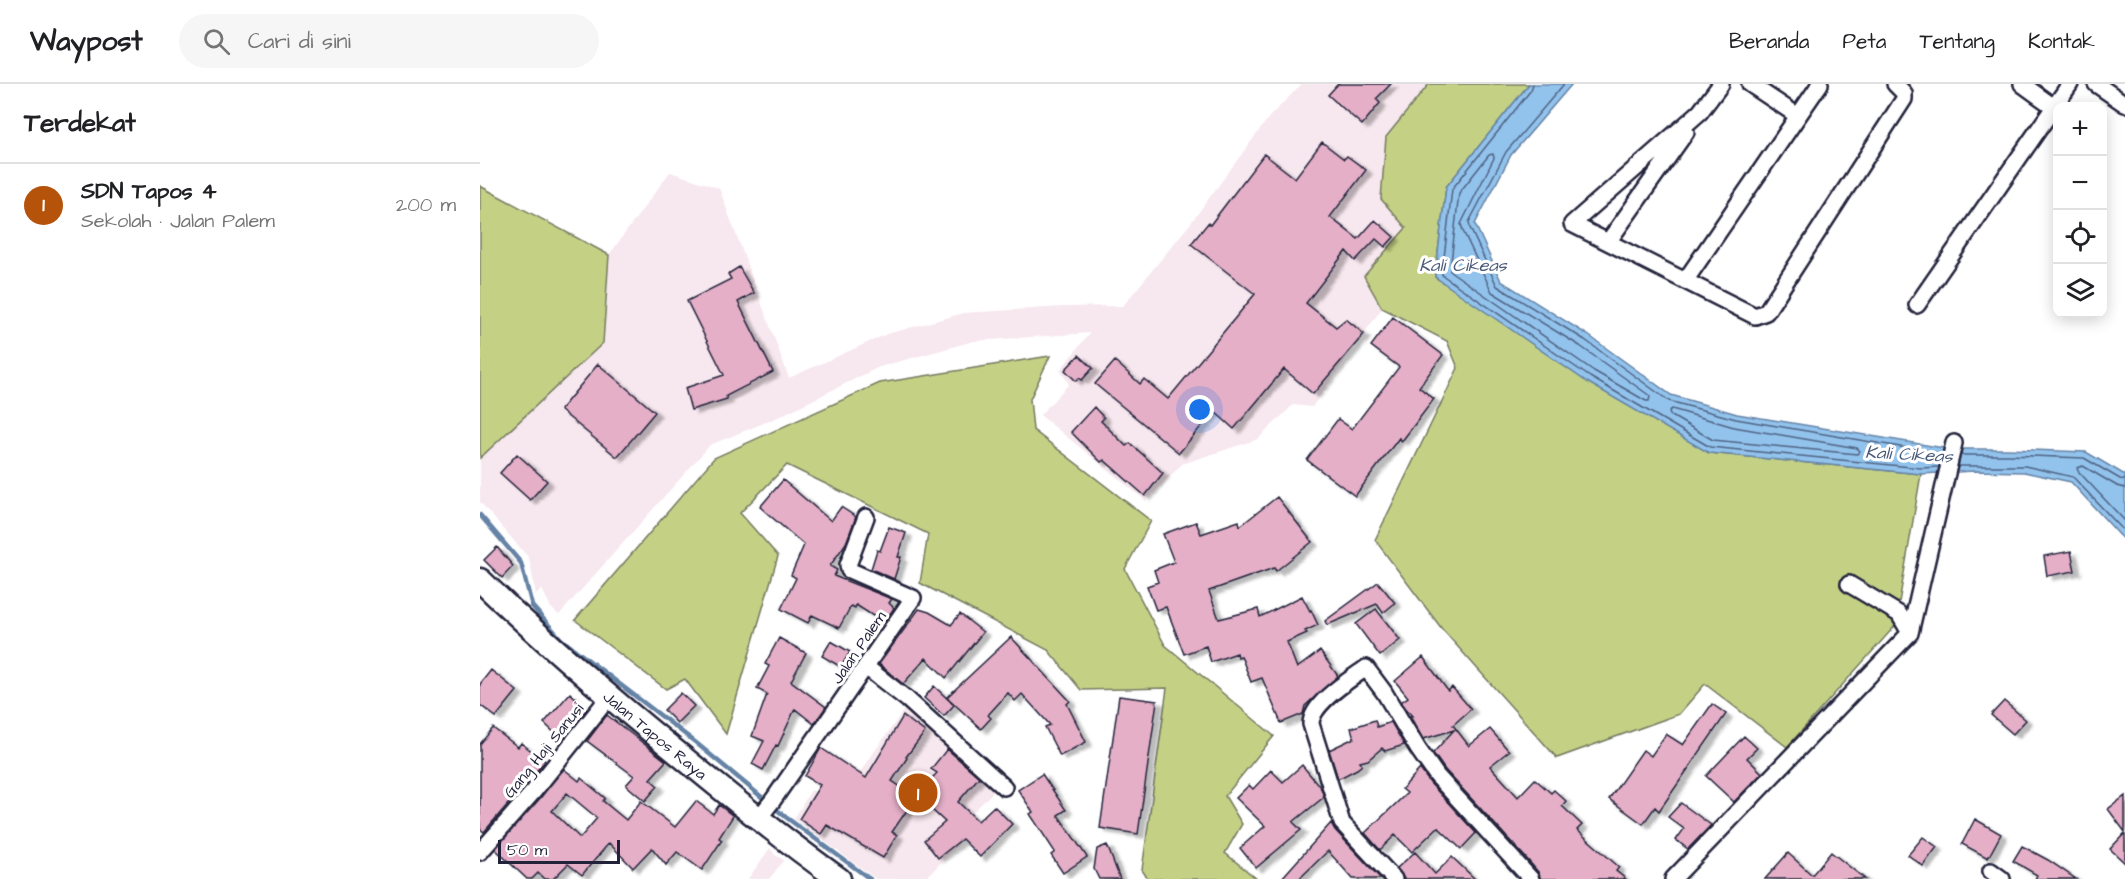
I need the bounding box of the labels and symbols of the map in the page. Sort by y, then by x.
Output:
water label: Kali Cikeas [1419,253,1508,278]
your location [1185,395,1214,424]
water label: Kali Cikeas [1865,440,1954,469]
street label: Jalan Palem [826,606,892,688]
street label: Jalan Tapos Raya [598,686,711,785]
street label: Gang Haji Sanusi [499,698,590,803]
pin: 1 [898,770,938,816]
scale bar [498,837,620,864]

